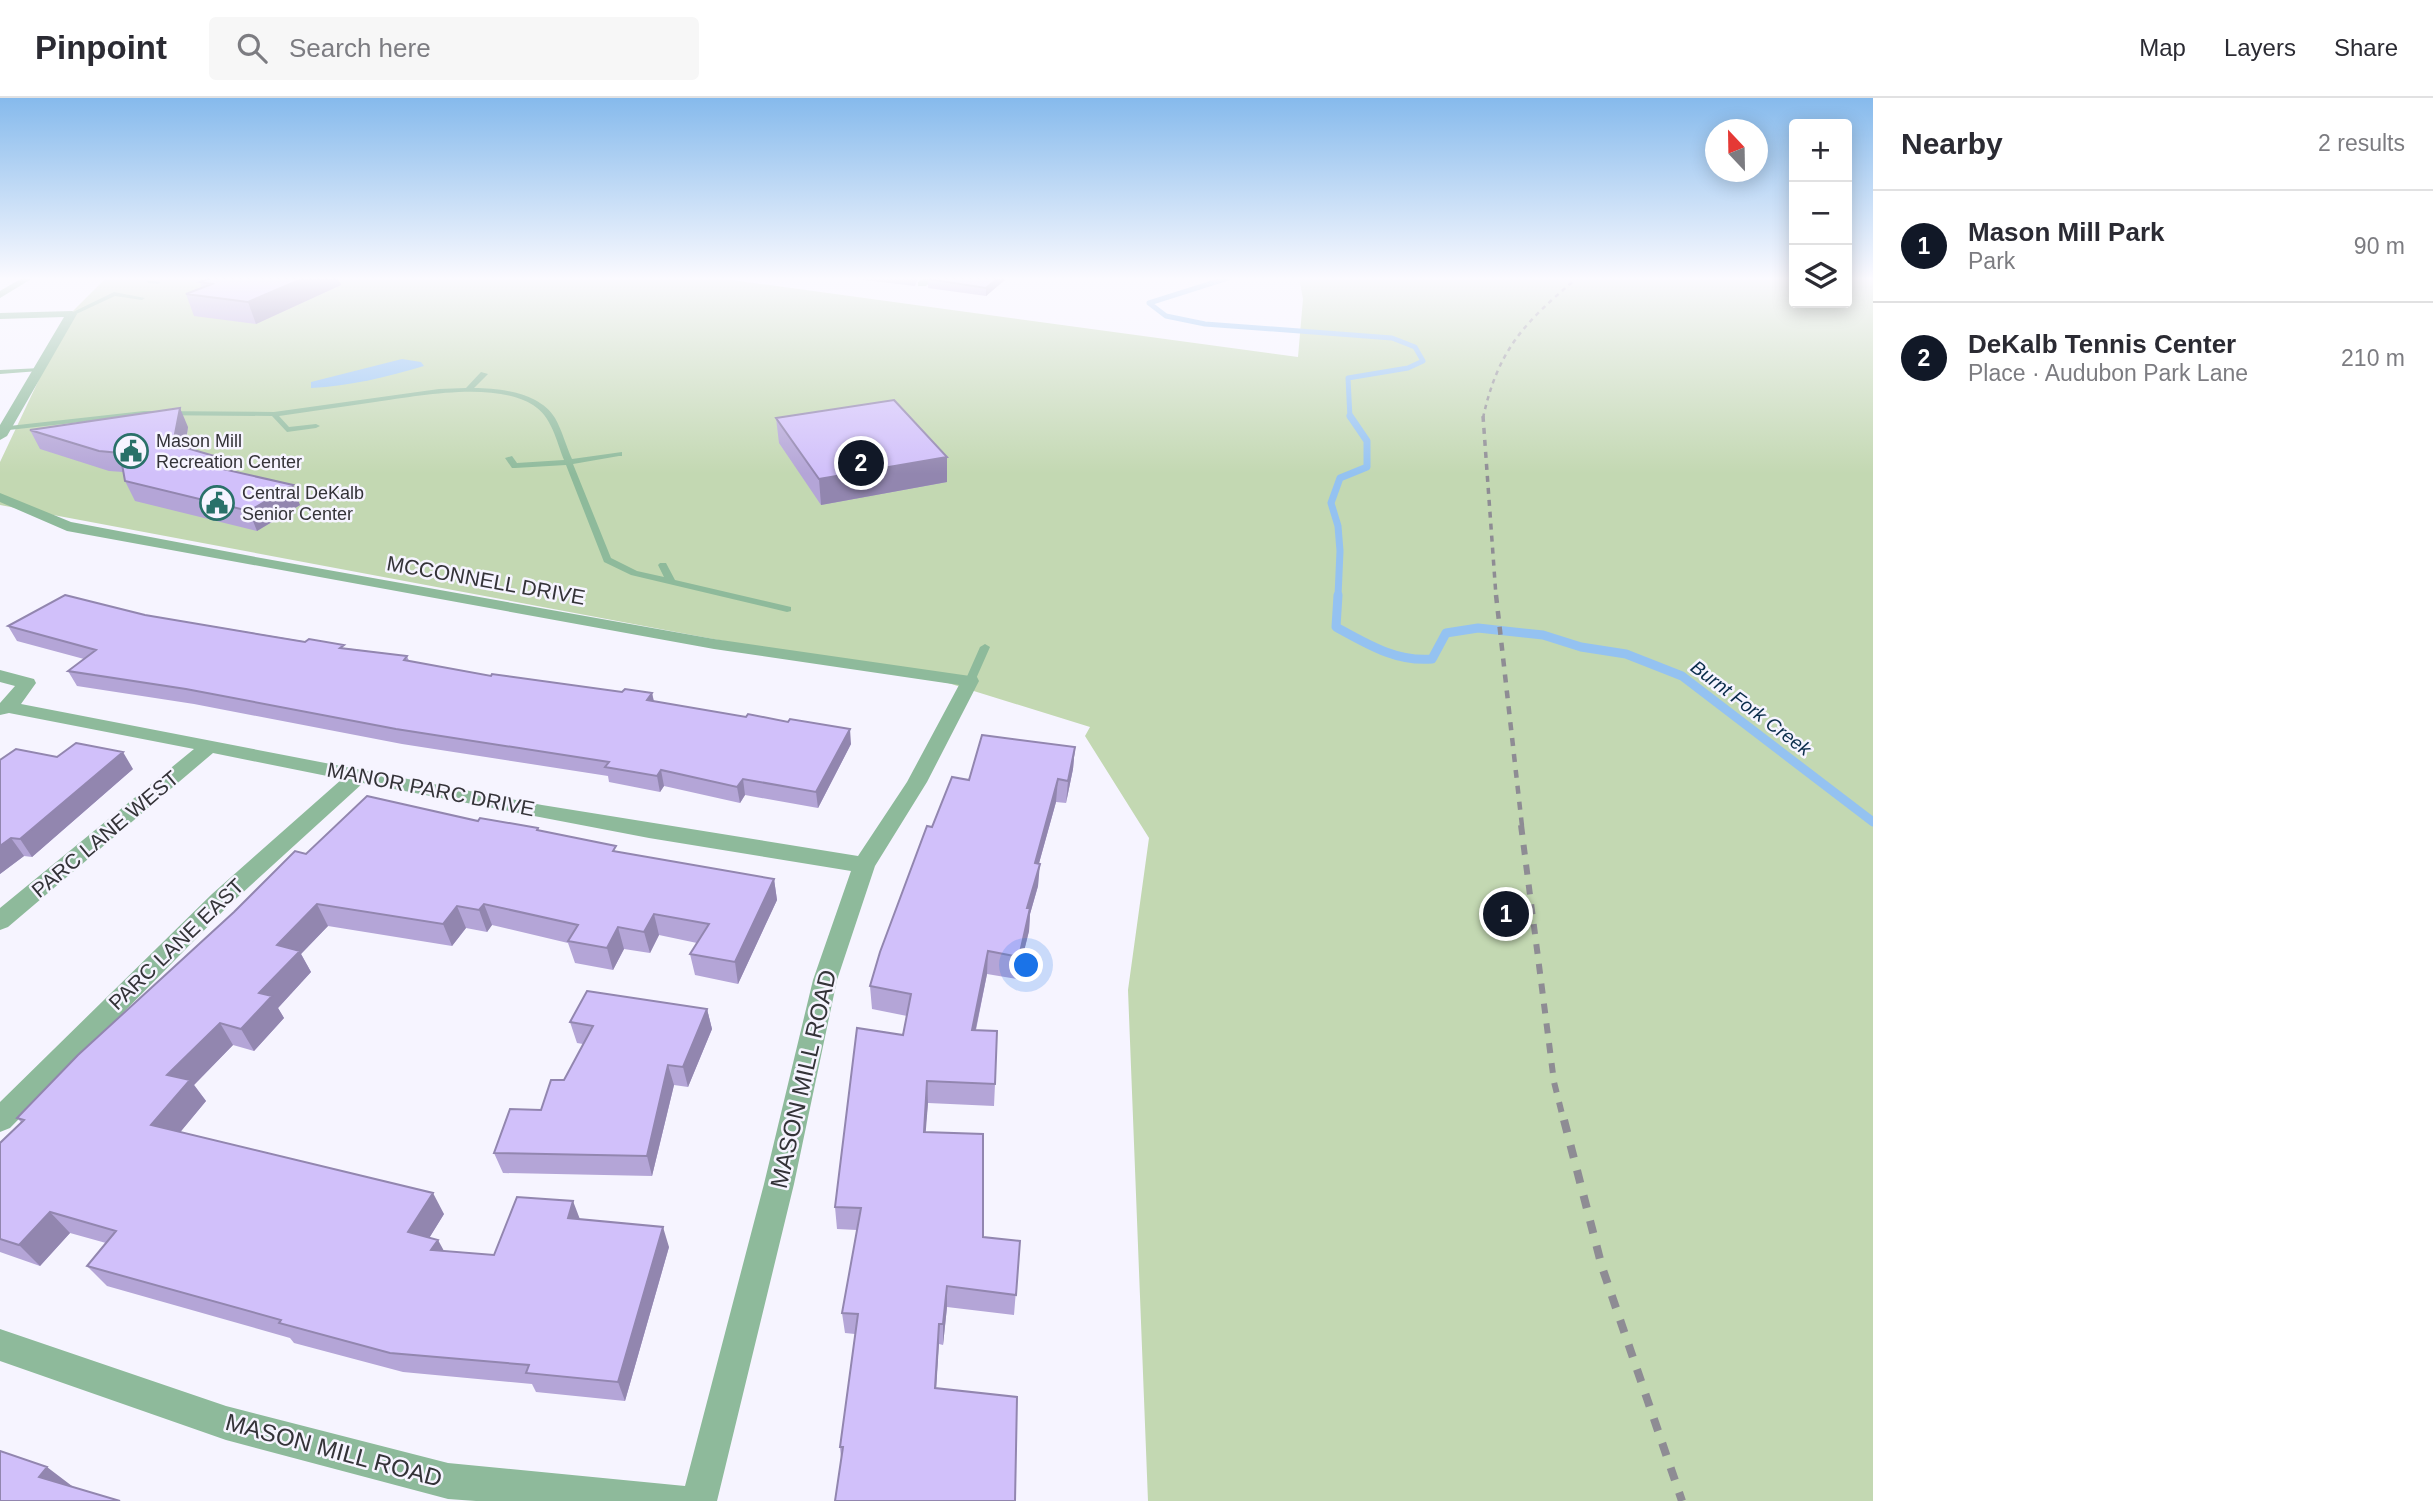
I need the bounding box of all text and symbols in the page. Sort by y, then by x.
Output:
search box [209,17,699,80]
text: Pinpoint [35,29,167,66]
icon: search [233,29,271,67]
text: Search here [289,33,431,63]
text: Map [2139,34,2186,61]
text: Layers [2224,34,2296,61]
text: Share [2334,34,2398,61]
north arrow [1705,119,1768,182]
map controls [1789,119,1852,308]
button: + [1789,119,1852,182]
text: Nearby [1901,127,2003,160]
text: 2 results [2318,130,2405,156]
button: − [1789,182,1852,245]
text: Mason Mill Park [1968,217,2165,247]
text: 1 [1918,233,1930,259]
text: 90 m [2354,233,2405,259]
button: layers [1789,245,1852,308]
text: Park [1968,248,2015,274]
text: DeKalb Tennis Center [1968,329,2236,359]
text: 2 [1918,345,1930,371]
text: 210 m [2341,345,2405,371]
text: Place · Audubon Park Lane [1968,360,2248,386]
place label: Mason Mill Recreation Center [156,431,302,472]
public building icon: Mason Mill Recreation Center [112,432,150,470]
pin: 2 [838,437,884,489]
place label: Central DeKalb Senior Center [242,483,364,524]
public building icon: Central DeKalb Senior Center [198,484,236,522]
street label: MCCONNELL DRIVE [385,551,587,609]
water label: Burnt Fork Creek [1687,656,1816,761]
street label: MANOR PARC DRIVE [325,758,537,820]
street label: PARC LANE WEST [27,766,183,902]
street label: PARC LANE EAST [104,874,248,1014]
pin: 1 [1483,888,1529,940]
your location [1009,948,1043,982]
street label: MASON MILL ROAD [765,967,841,1191]
street label: MASON MILL ROAD [223,1408,445,1492]

